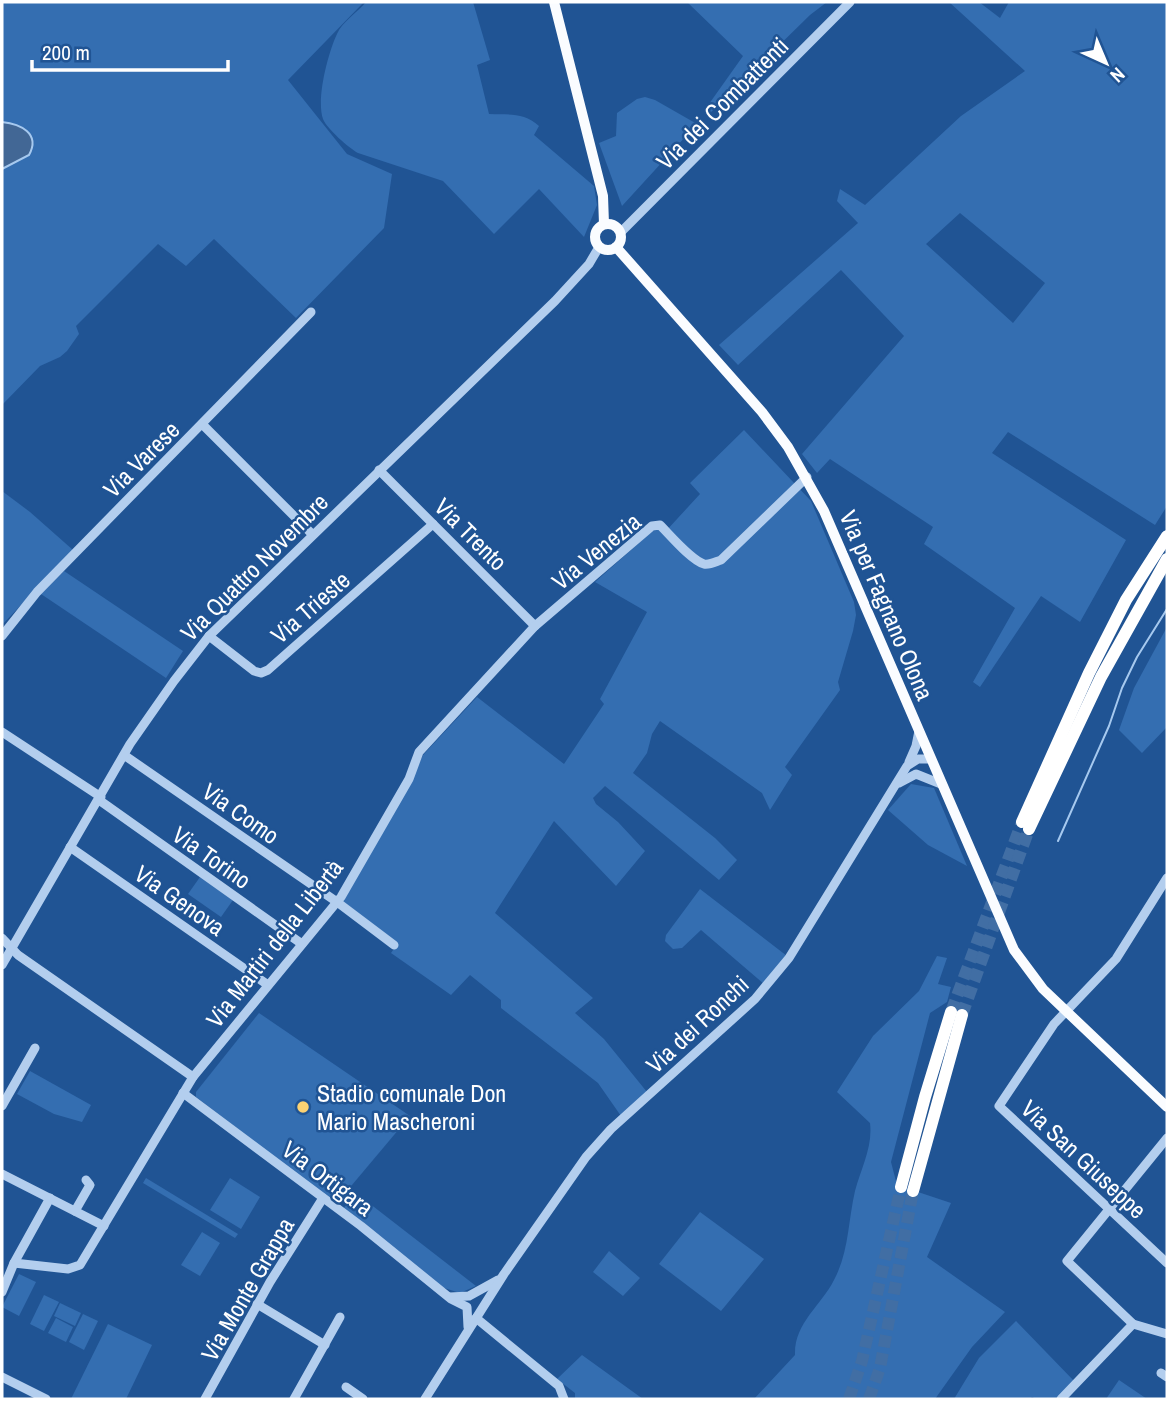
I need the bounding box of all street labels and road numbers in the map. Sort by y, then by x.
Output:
street label: Via dei Combattenti [649,30,795,176]
street label: Via Varese [96,414,186,504]
street label: Via Quattro Novembre [173,486,335,648]
street label: Via Trento [428,491,514,577]
street label: Via Venezia [545,505,647,597]
street label: Via per Fagnano Olona [833,505,941,705]
street label: Via Trieste [264,564,356,650]
street label: Via Como [196,775,286,851]
street label: Via Torino [166,818,258,896]
street label: Via Martiri della Libertà [198,852,350,1034]
street label: Via Genova [128,857,232,943]
street label: Via dei Ronchi [639,968,755,1080]
street label: Via San Giuseppe [1014,1093,1154,1225]
street label: Via Ortigara [276,1133,380,1223]
street label: Via Monte Grappa [193,1211,301,1366]

